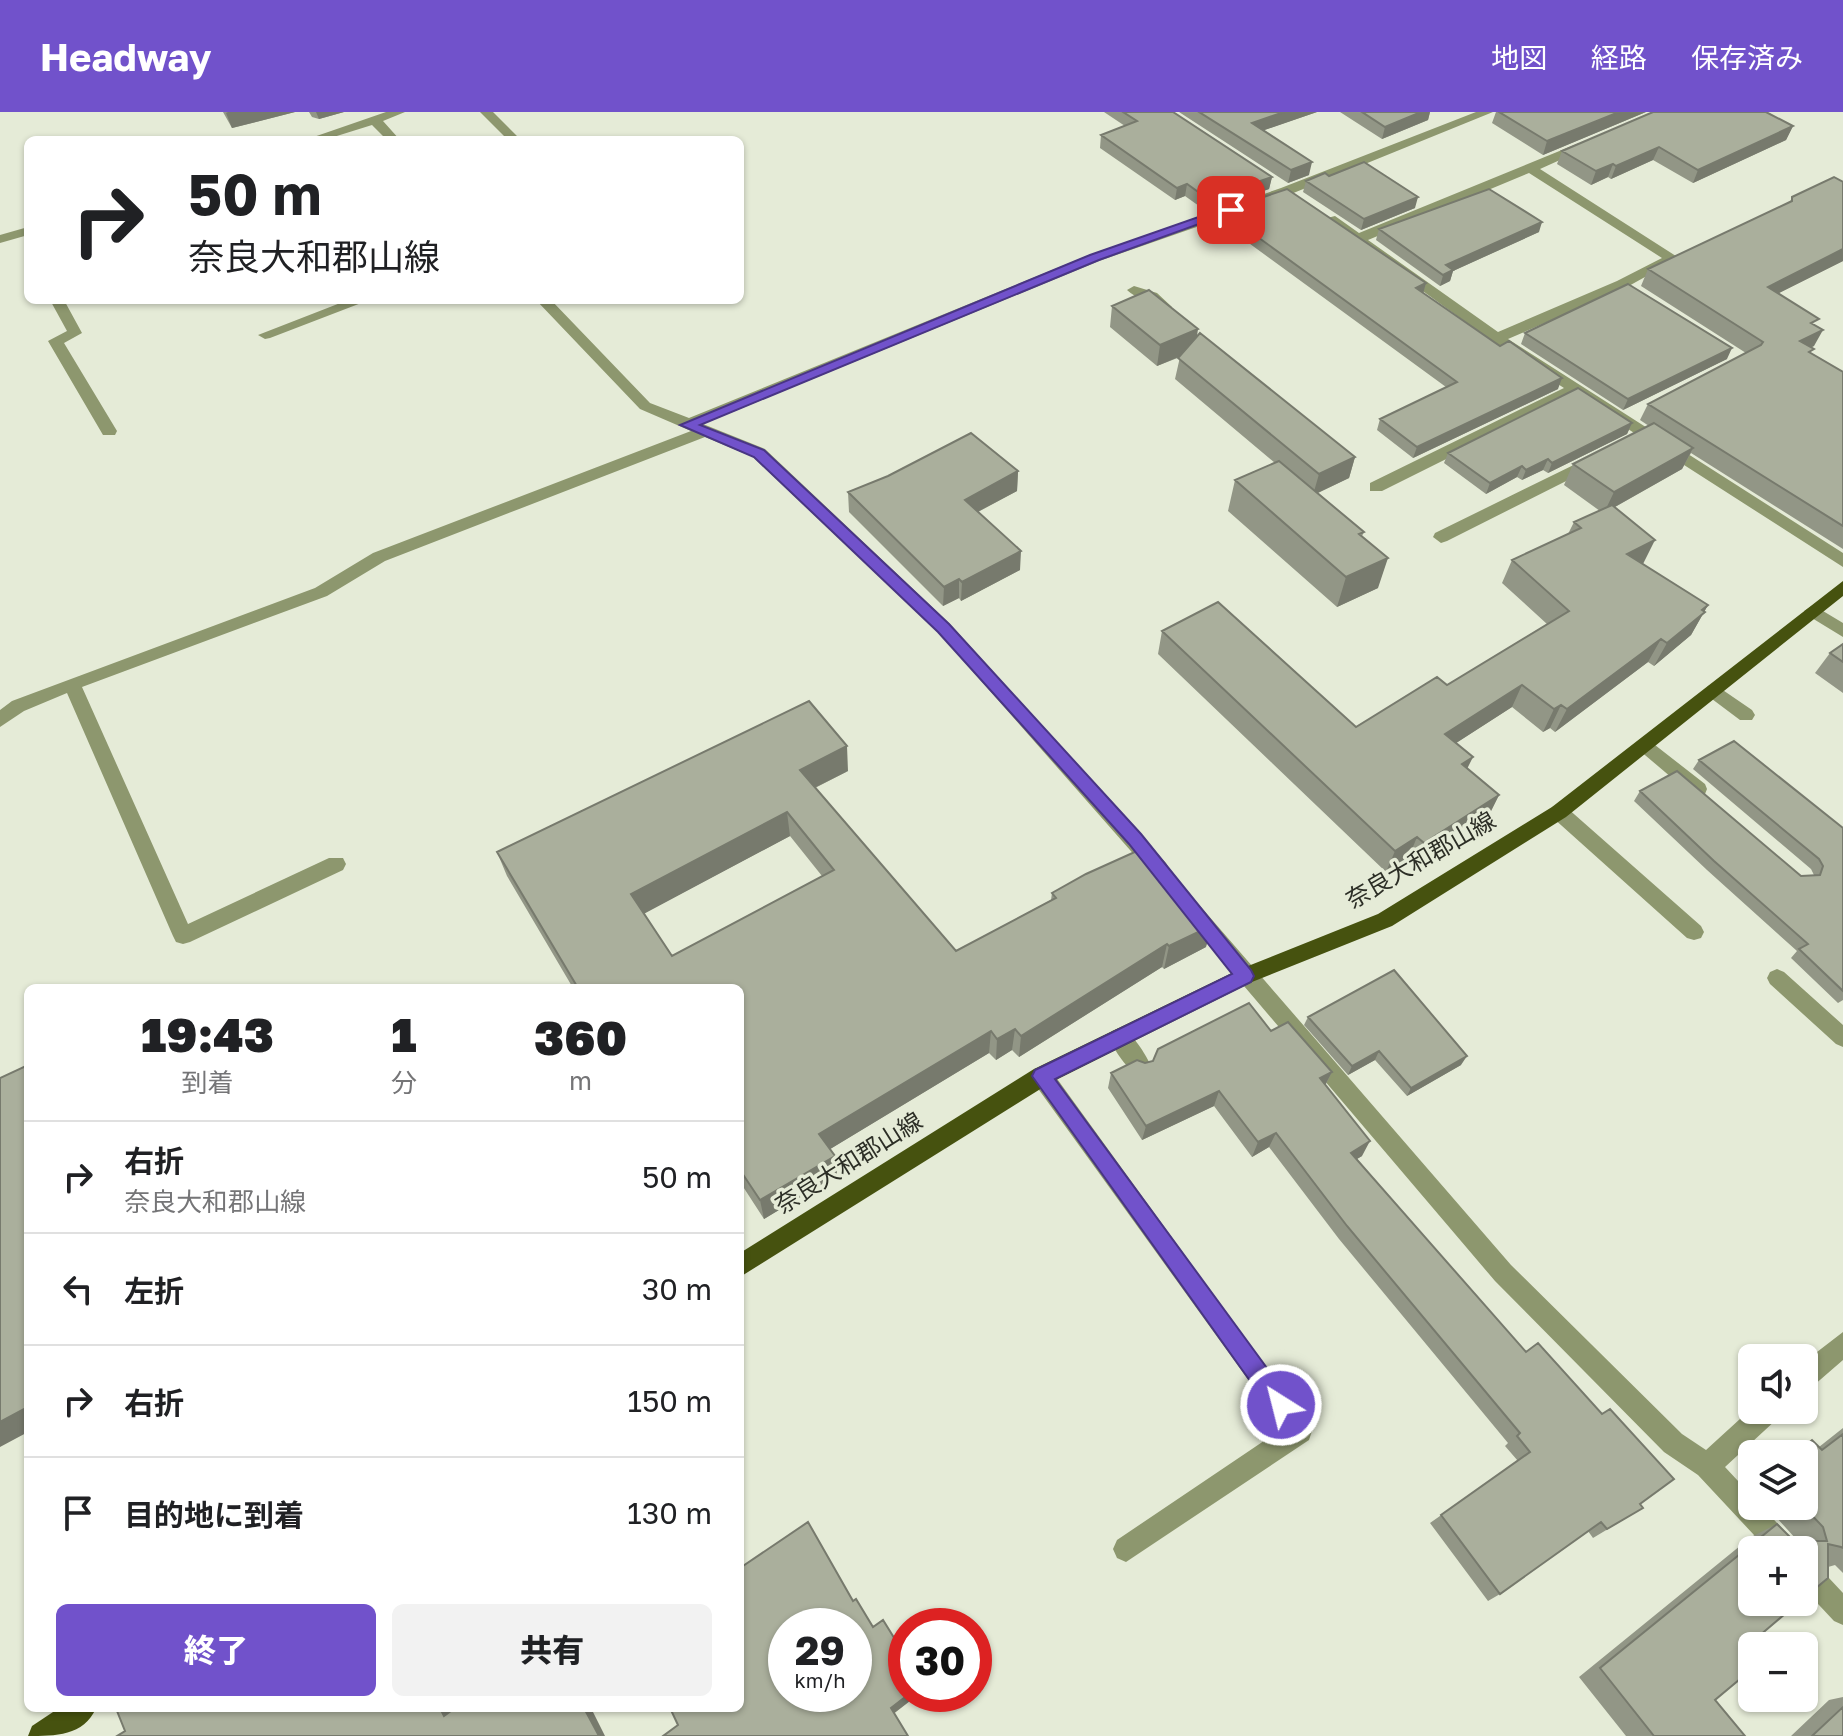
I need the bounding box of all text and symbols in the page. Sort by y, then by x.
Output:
text: Headway [40,34,212,79]
text: 地図 [1491,41,1547,74]
text: 経路 [1591,41,1647,74]
text: 保存済み [1691,41,1803,74]
text: 50 m [188,160,322,227]
icon: right [56,168,160,272]
pin [1197,176,1265,244]
icon: arrive [1209,188,1253,232]
text: 奈良大和郡山線 [188,235,440,278]
street label: 奈良大和郡山線 [1340,804,1500,914]
text: 19:43 [141,1005,274,1063]
text: 1 [391,1005,417,1063]
text: 360 [534,1008,627,1066]
text: m [569,1065,592,1096]
text: 到着 [181,1067,234,1098]
text: 分 [391,1067,417,1098]
street label: 奈良大和郡山線 [769,1105,927,1219]
text: 右折 [124,1143,184,1179]
icon: right [56,1155,100,1199]
text: 50 m [642,1159,712,1195]
text: 奈良大和郡山線 [124,1186,306,1217]
icon: left [56,1267,100,1311]
text: 30 m [642,1271,712,1307]
text: 左折 [124,1273,184,1309]
map controls [1738,1344,1818,1712]
button: sound [1738,1344,1818,1424]
position arrow [1239,1363,1323,1447]
icon: right [56,1379,100,1423]
text: 150 m [627,1383,712,1419]
text: 右折 [124,1385,184,1421]
button: layers [1738,1440,1818,1520]
icon: arrive [56,1491,100,1535]
text: 130 m [627,1495,712,1531]
text: 目的地に到着 [124,1497,304,1533]
button: + [1738,1536,1818,1616]
button: 終了 [56,1604,376,1696]
button: 共有 [392,1604,712,1696]
speed limit sign: 30 [888,1608,992,1712]
text: 29 [795,1626,845,1674]
button: − [1738,1632,1818,1712]
text: km/h [795,1668,845,1692]

